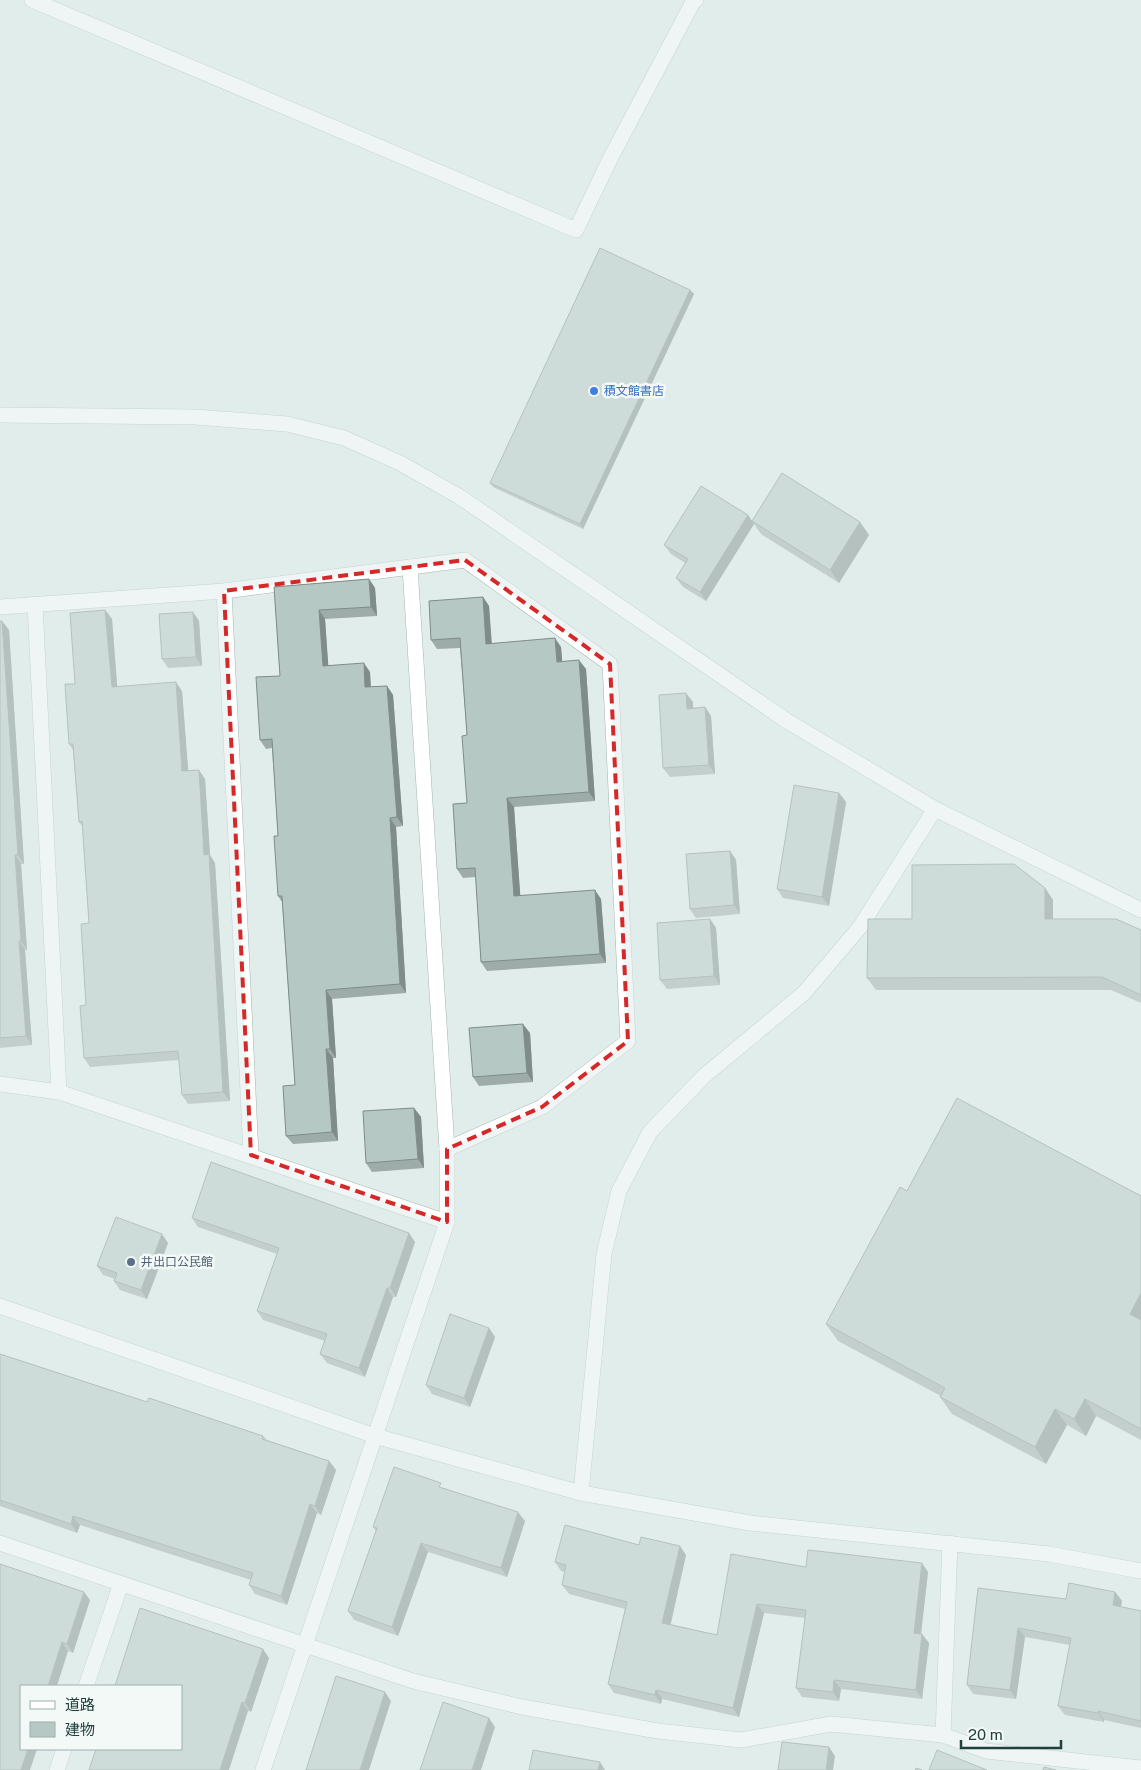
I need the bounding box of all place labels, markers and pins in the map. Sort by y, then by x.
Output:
place label: 積文館書店 [604,384,664,398]
marker: 積文館書店 [588,385,600,397]
place label: 井出口公民館 [141,1255,213,1269]
marker: 井出口公民館 [125,1256,137,1268]

